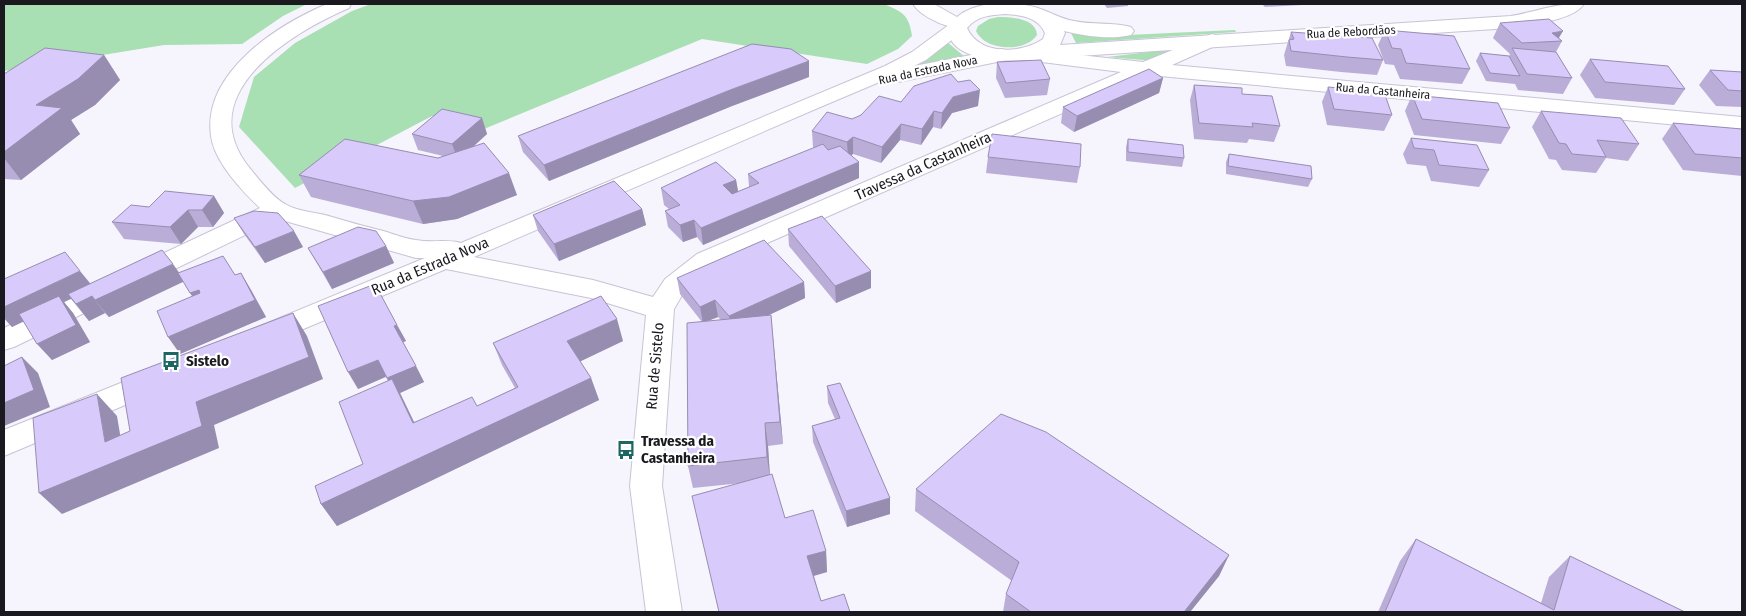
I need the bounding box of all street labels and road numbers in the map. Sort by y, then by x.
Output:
street label: Rua de Rebordãos [1306,23,1396,41]
street label: Rua da Estrada Nova [877,53,979,87]
street label: Rua da Castanheira [1335,80,1431,102]
street label: Travessa da Castanheira [852,128,994,204]
street label: Rua da Estrada Nova [369,233,491,299]
street label: Rua de Sistelo [642,322,668,410]

